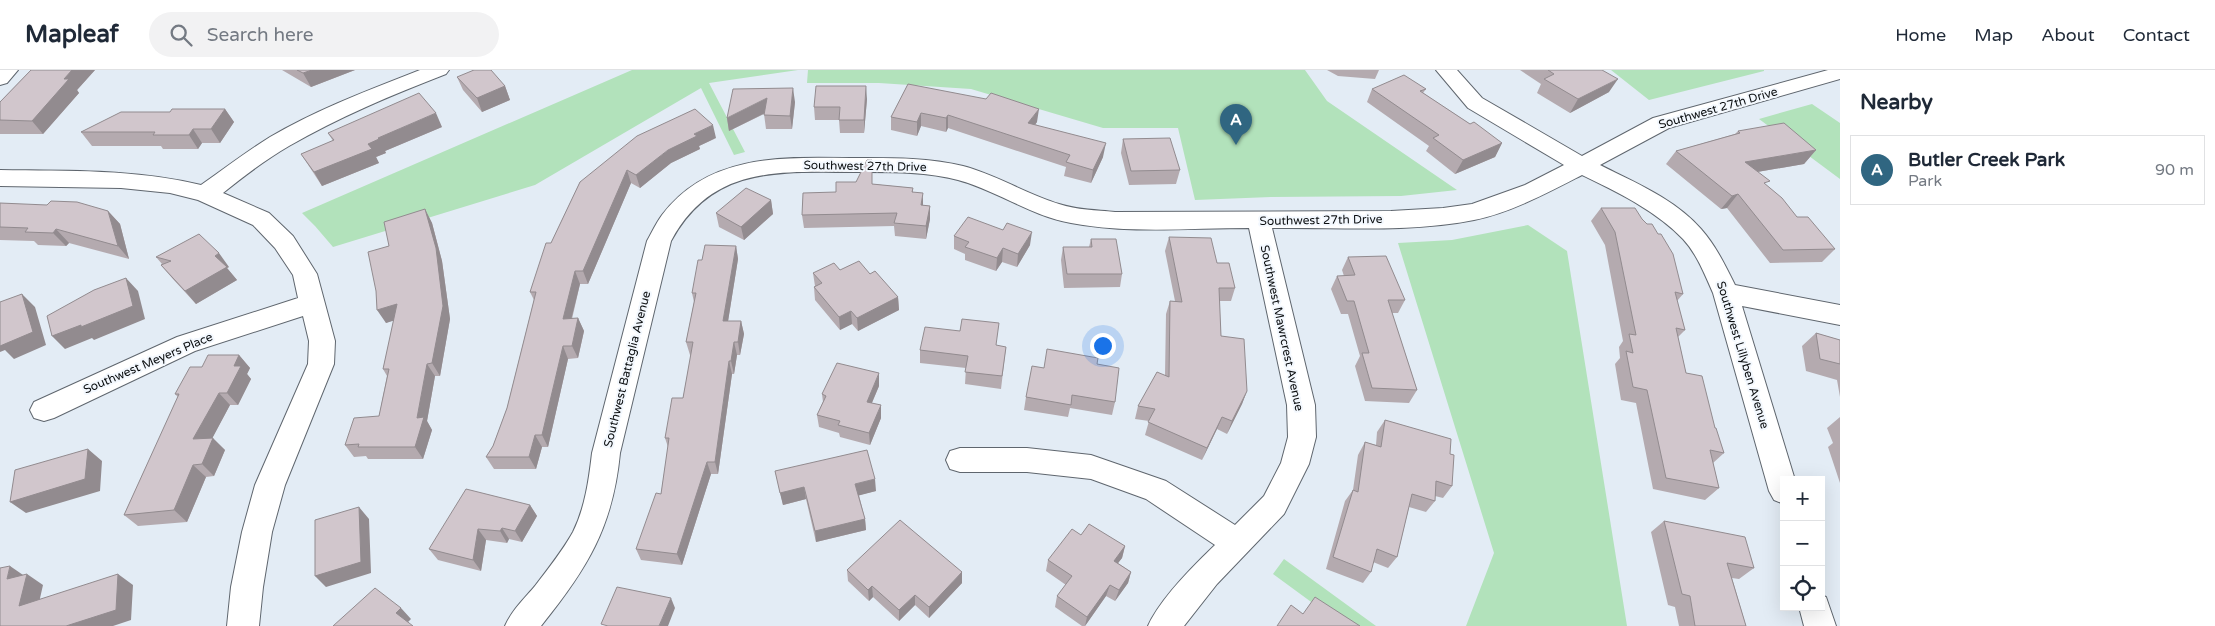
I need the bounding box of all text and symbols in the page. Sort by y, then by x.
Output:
search box [149,12,499,57]
text: Mapleaf [25,20,119,49]
icon: search [167,21,195,49]
text: Search here [207,24,314,46]
text: Home [1895,24,1946,46]
text: Map [1974,24,2013,46]
text: About [2041,24,2095,46]
text: Contact [2123,24,2190,46]
street label: Southwest 27th Drive [1657,84,1779,132]
text: Nearby [1860,90,1933,115]
pin: A [1220,104,1252,145]
text: Butler Creek Park [1908,149,2065,171]
street label: Southwest 27th Drive [803,158,927,174]
text: A [1871,160,1883,180]
text: 90 m [2155,160,2194,180]
text: Park [1908,171,1942,191]
street label: Southwest 27th Drive [1259,212,1383,228]
street label: Southwest Mawrcrest Avenue [1258,244,1307,413]
street label: Southwest Lillyben Avenue [1714,280,1772,431]
street label: Southwest Battaglia Avenue [601,289,653,449]
street label: Southwest Meyers Place [81,329,215,397]
your location [1090,333,1116,359]
map controls [1780,476,1825,611]
button: + [1780,476,1825,521]
button: − [1780,521,1825,566]
button: locate [1780,566,1825,611]

